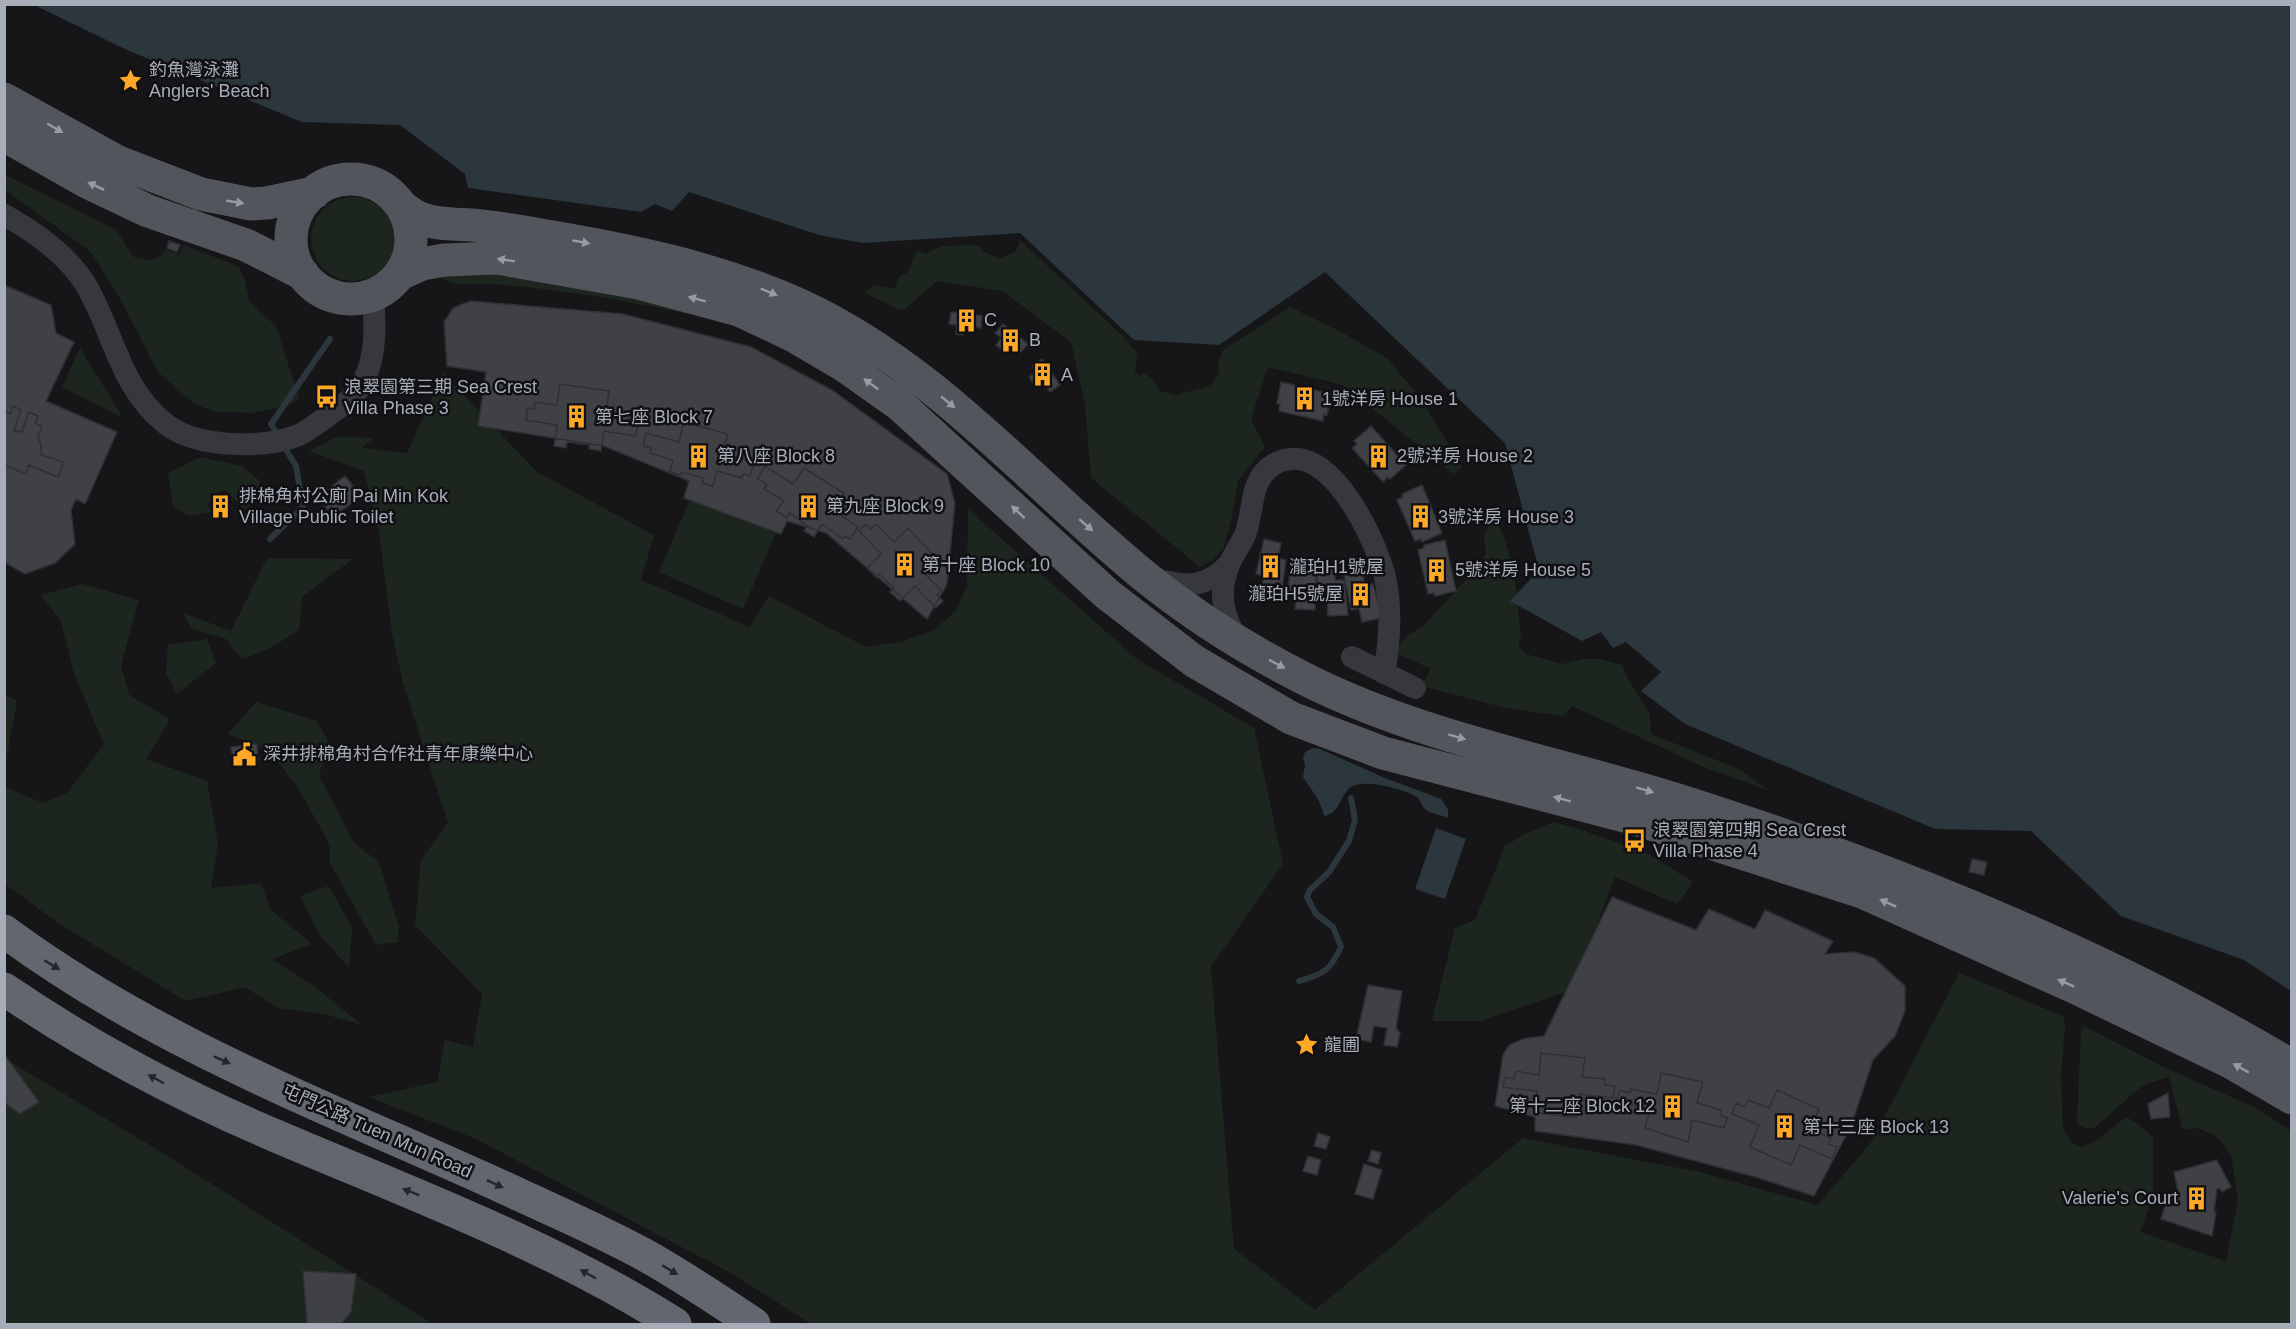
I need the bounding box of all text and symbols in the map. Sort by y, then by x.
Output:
place label: 釣魚灣泳灘 Anglers' Beach [149,60,270,101]
place icon: 釣魚灣泳灘 Anglers' Beach [118,67,144,93]
one-way arrow [47,123,63,134]
one-way arrow [87,181,104,190]
one-way arrow [225,197,244,206]
one-way arrow [572,238,591,247]
one-way arrow [496,255,515,264]
one-way arrow [761,287,779,297]
one-way arrow [688,293,706,303]
building icon: C [953,307,979,333]
place label: C [984,310,997,330]
building icon: B [998,327,1024,353]
place label: B [1029,330,1041,350]
building icon: A [1030,362,1056,388]
place label: A [1061,365,1073,385]
place label: 浪翠園第三期 Sea Crest Villa Phase 3 [344,377,537,418]
one-way arrow [863,378,879,390]
bus stop icon: 浪翠園第三期 Sea Crest Villa Phase 3 [313,384,339,410]
building icon: 1號洋房 House 1 [1291,386,1317,412]
place label: 1號洋房 House 1 [1322,389,1458,409]
one-way arrow [940,395,955,408]
building icon: 第七座 Block 7 [564,404,590,430]
place label: 第七座 Block 7 [595,407,713,427]
building icon: 第八座 Block 8 [686,443,712,469]
building icon: 2號洋房 House 2 [1366,443,1392,469]
place label: 第八座 Block 8 [717,446,835,466]
place label: 2號洋房 House 2 [1397,446,1533,466]
place label: 排棉角村公廁 Pai Min Kok Village Public Toilet [239,486,449,527]
building icon: 排棉角村公廁 Pai Min Kok Village Public Toilet [208,493,234,519]
building icon: 第九座 Block 9 [795,493,821,519]
place label: 第九座 Block 9 [826,496,944,516]
building icon: 3號洋房 House 3 [1407,504,1433,530]
one-way arrow [1010,505,1025,519]
place label: 3號洋房 House 3 [1438,507,1574,527]
one-way arrow [1078,518,1093,531]
building icon: 第十座 Block 10 [891,552,917,578]
building icon: 瀧珀H1號屋 [1258,554,1284,580]
place label: 第十座 Block 10 [922,555,1050,575]
place label: 瀧珀H1號屋 [1289,557,1384,577]
building icon: 5號洋房 House 5 [1424,557,1450,583]
place label: 5號洋房 House 5 [1455,560,1591,580]
building icon: 瀧珀H5號屋 [1348,581,1374,607]
place label: 瀧珀H5號屋 [1248,584,1343,604]
one-way arrow [1268,659,1285,669]
one-way arrow [1448,733,1466,742]
public building icon: 深井排棉角村合作社青年康樂中心 [232,741,258,767]
place label: 深井排棉角村合作社青年康樂中心 [263,744,533,764]
one-way arrow [1636,786,1654,795]
one-way arrow [1553,794,1571,804]
place label: 浪翠園第四期 Sea Crest Villa Phase 4 [1653,820,1846,861]
bus stop icon: 浪翠園第四期 Sea Crest Villa Phase 4 [1622,827,1648,853]
one-way arrow [1878,898,1896,908]
one-way arrow [44,960,60,971]
one-way arrow [2056,978,2074,988]
place icon: 龍圃 [1293,1032,1319,1058]
place label: 龍圃 [1324,1035,1360,1055]
one-way arrow [213,1056,231,1066]
one-way arrow [2233,1063,2249,1074]
one-way arrow [148,1074,165,1084]
street label: 屯門公路 Tuen Mun Road [279,1080,475,1182]
building icon: 第十二座 Block 12 [1660,1093,1686,1119]
place label: 第十二座 Block 12 [1509,1096,1655,1116]
building icon: 第十三座 Block 13 [1772,1114,1798,1140]
place label: 第十三座 Block 13 [1803,1117,1949,1137]
one-way arrow [487,1179,504,1188]
building icon: Valerie's Court [2183,1185,2209,1211]
one-way arrow [402,1187,420,1196]
place label: Valerie's Court [2062,1188,2178,1208]
one-way arrow [662,1265,679,1275]
one-way arrow [579,1269,596,1279]

